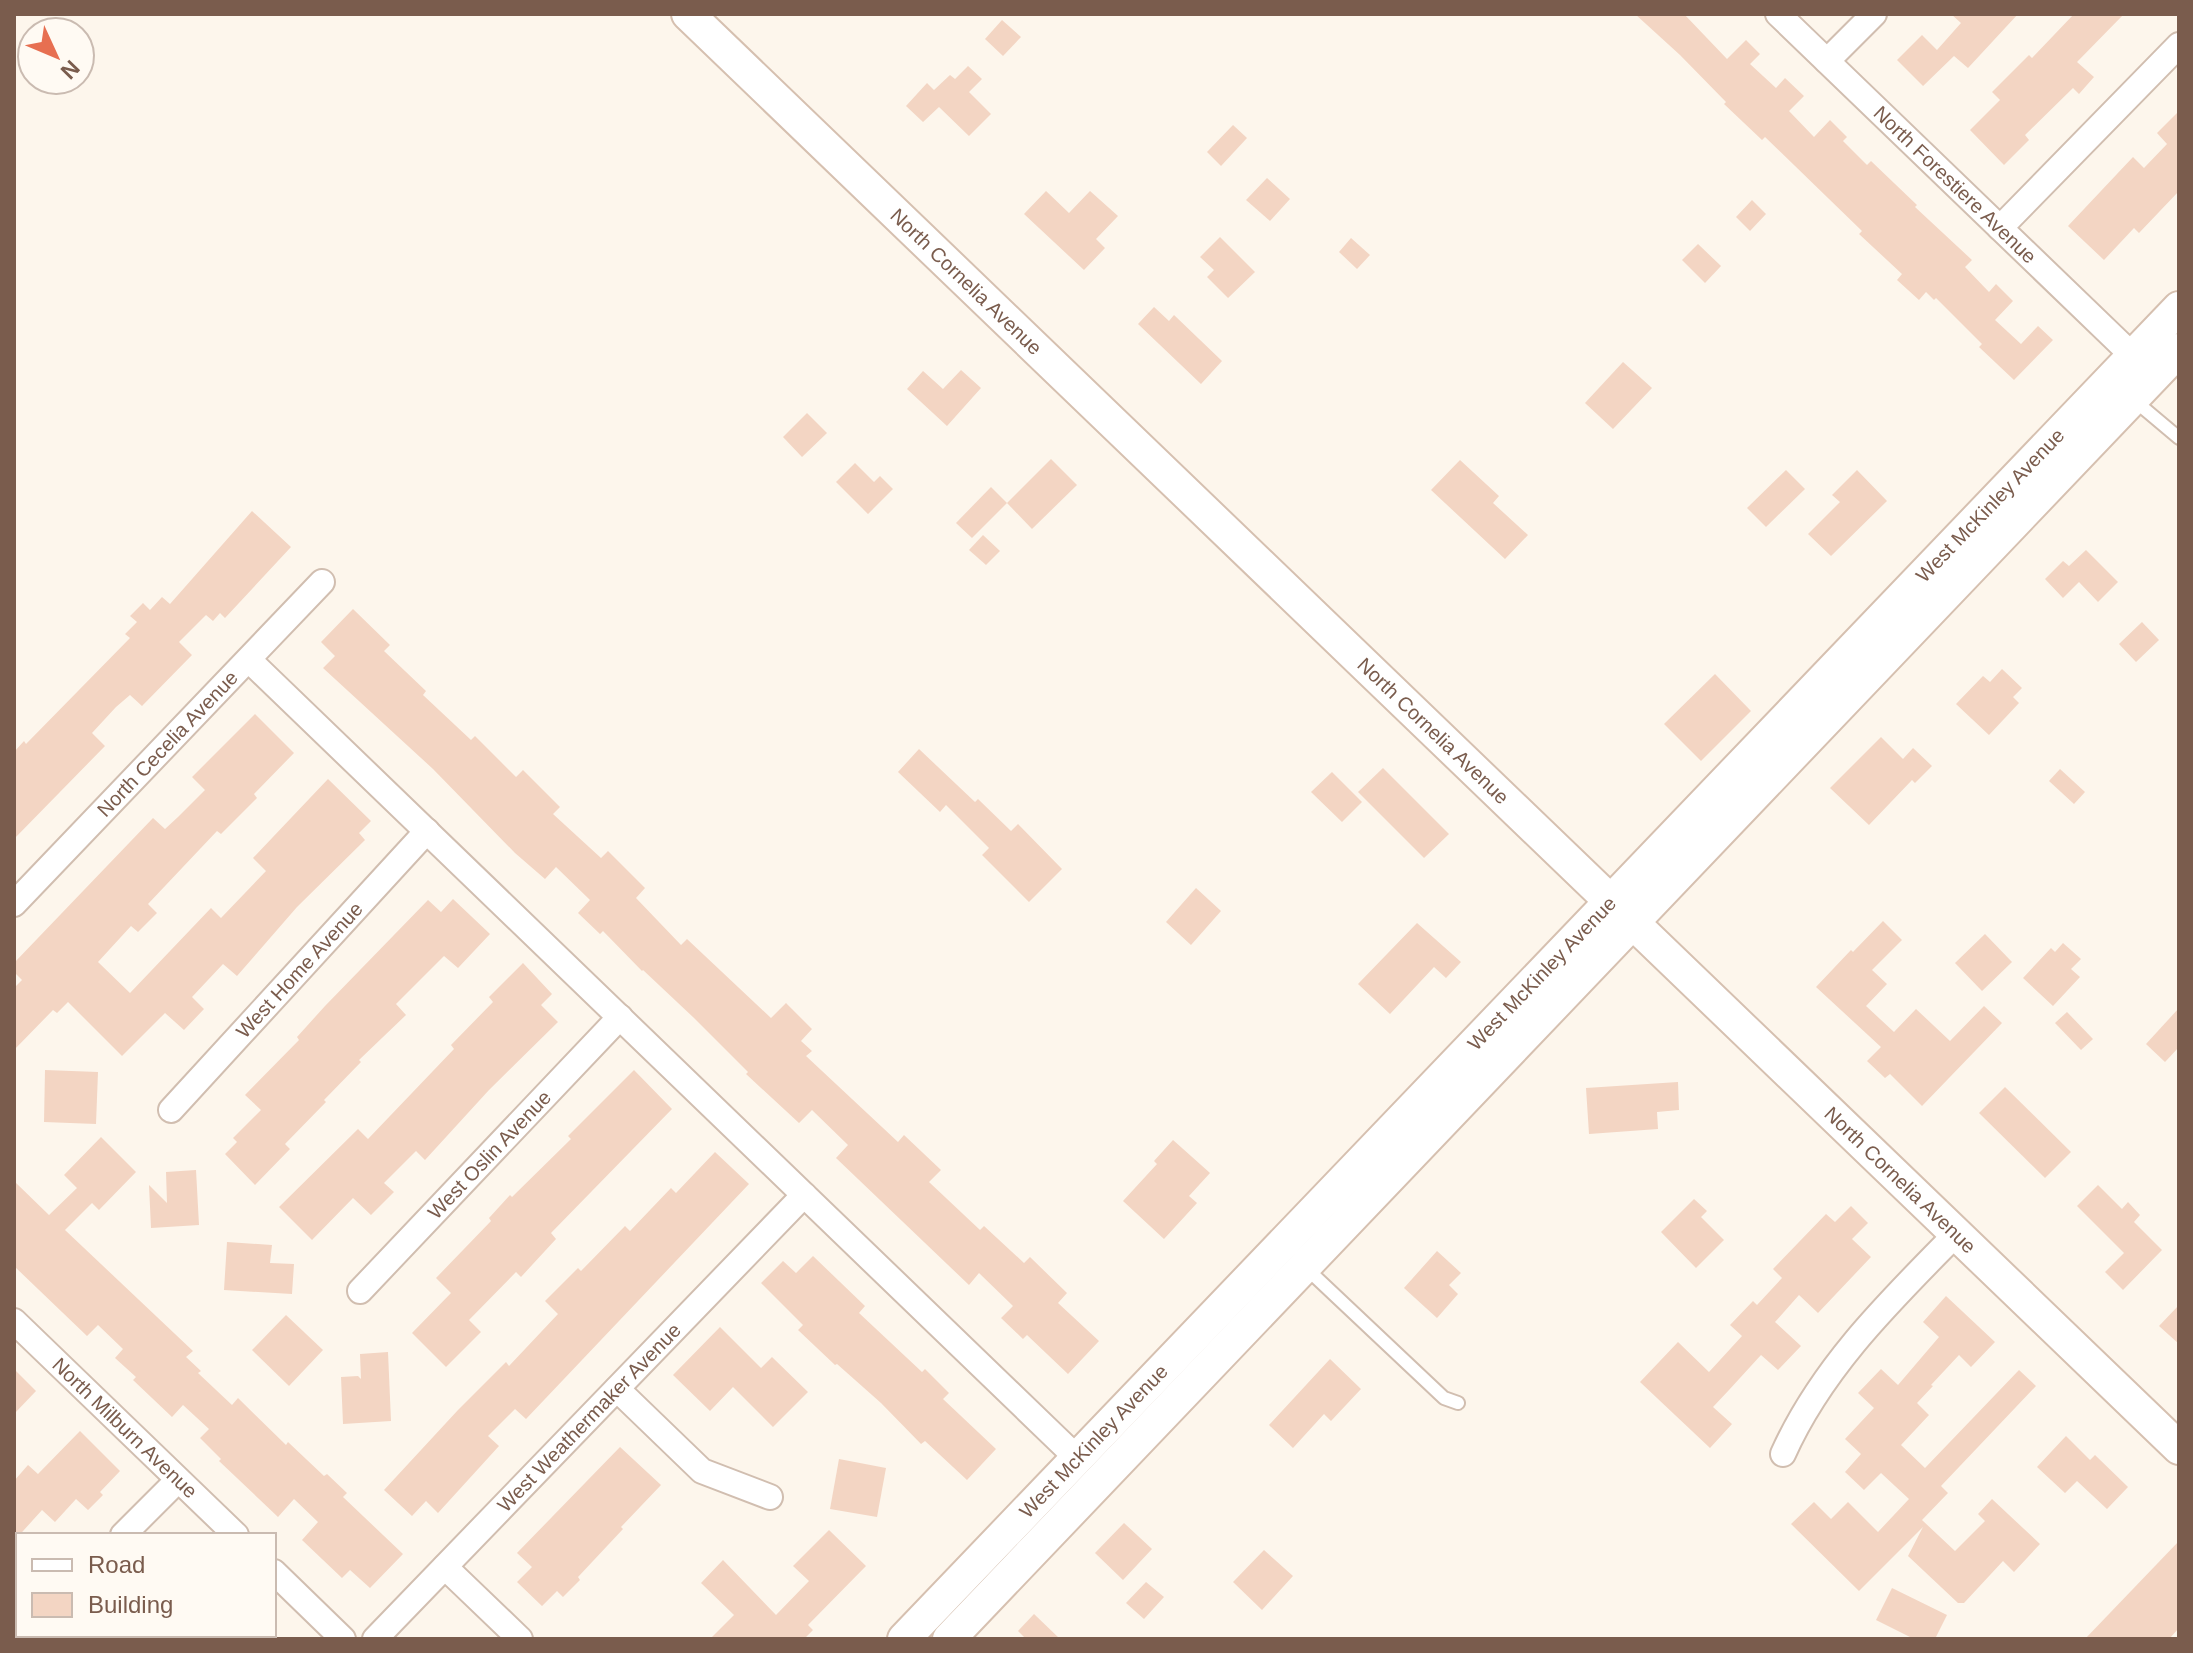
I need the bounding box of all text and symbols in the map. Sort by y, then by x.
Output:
north arrow [16,16,96,96]
text: N [56,55,85,84]
street label: North Forestiere Avenue [1870,102,2041,268]
street label: North Cornelia Avenue [886,204,1046,359]
street label: West McKinley Avenue [1912,424,2069,586]
street label: North Cornelia Avenue [1353,653,1513,808]
street label: North Cecelia Avenue [93,666,242,821]
street label: West McKinley Avenue [1463,892,1620,1054]
street label: West Home Avenue [232,898,367,1042]
street label: West Oslin Avenue [424,1086,555,1223]
street label: North Cornelia Avenue [1820,1102,1980,1258]
street label: West Weathermaker Avenue [493,1319,685,1516]
street label: North Milburn Avenue [48,1353,202,1502]
street label: West McKinley Avenue [1015,1360,1172,1522]
legend [16,1533,276,1637]
text: Road [88,1551,145,1578]
text: Building [88,1591,173,1618]

